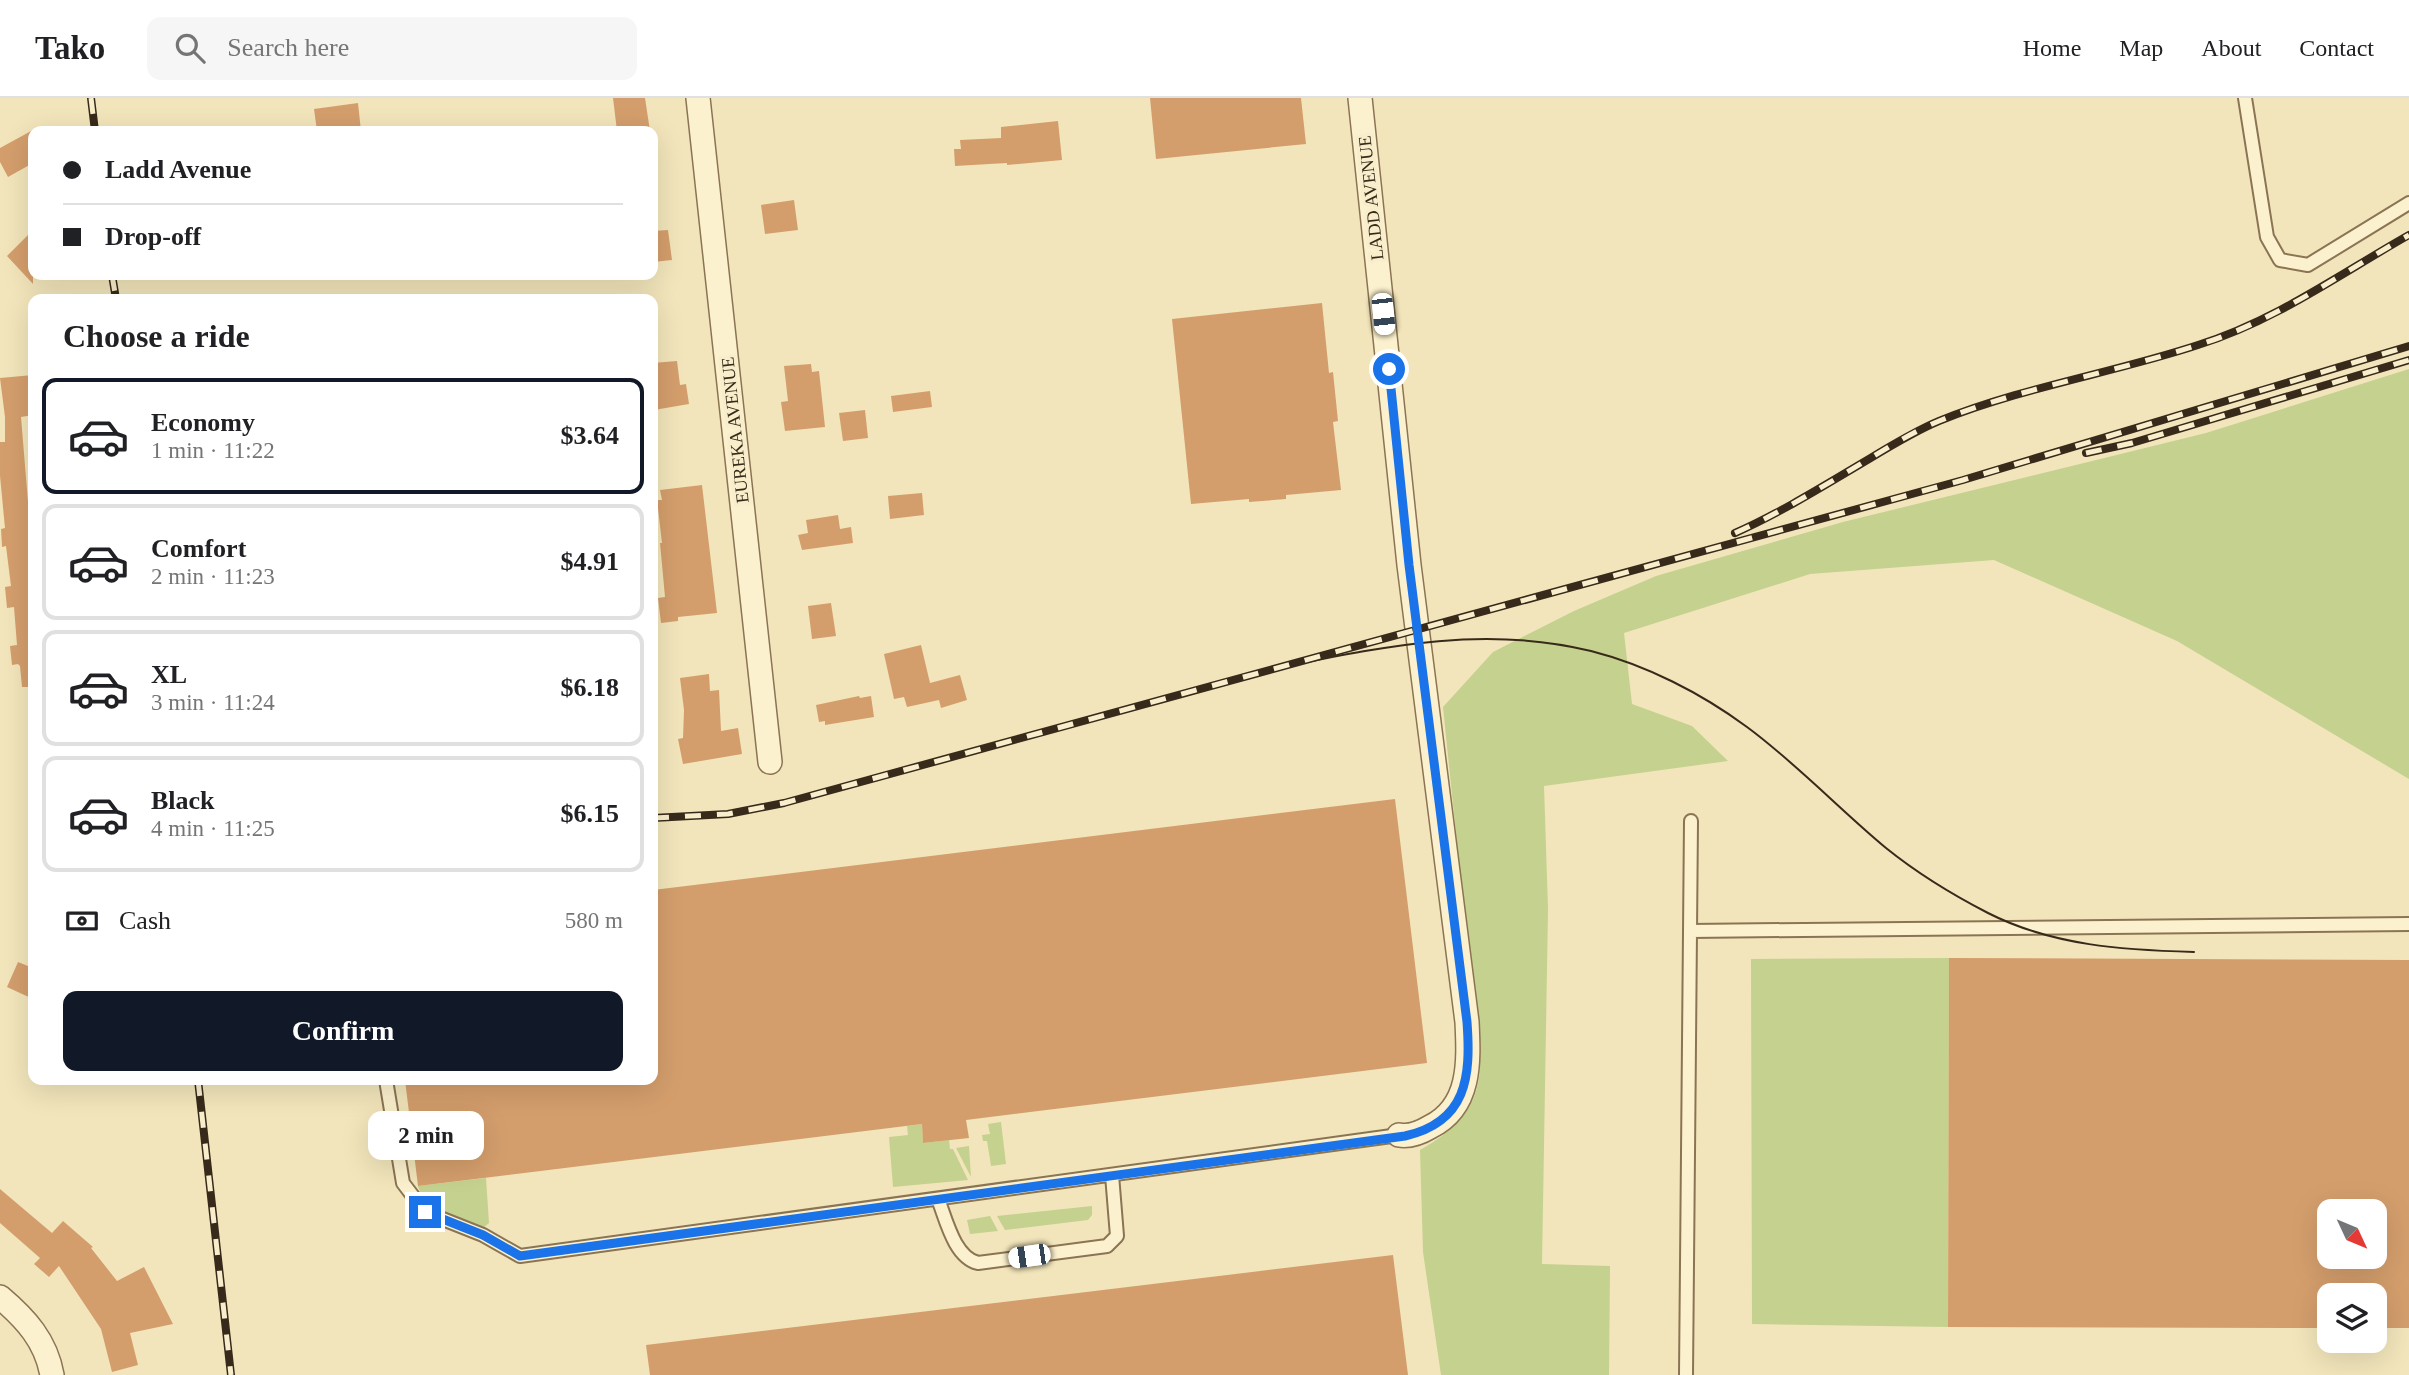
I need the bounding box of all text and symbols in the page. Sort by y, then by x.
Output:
search box [147,17,637,80]
icon: search [171,29,209,67]
text: Tako [35,30,105,66]
text: Search here [227,33,349,62]
text: Home [2023,35,2081,61]
text: Map [2119,35,2163,61]
text: About [2201,35,2261,61]
text: Contact [2299,35,2374,61]
street label: LADD AVENUE [1355,135,1387,261]
text: Ladd Avenue [105,155,251,184]
text: Drop-off [105,222,201,251]
car [1371,292,1396,336]
text: Choose a ride [63,318,250,354]
route start [1373,353,1405,385]
street label: EUREKA AVENUE [717,356,753,504]
icon: car [67,405,130,468]
text: Economy [151,408,255,437]
text: $3.64 [561,421,619,450]
text: 1 min · 11:22 [151,438,275,463]
icon: car [67,531,130,594]
text: Comfort [151,534,246,563]
text: $4.91 [561,547,619,576]
text: 2 min · 11:23 [151,564,275,589]
icon: car [67,657,130,720]
text: XL [151,660,187,689]
text: $6.18 [561,673,619,702]
text: 3 min · 11:24 [151,690,275,715]
icon: car [67,783,130,846]
text: Black [151,786,215,815]
text: $6.15 [561,799,619,828]
text: 4 min · 11:25 [151,816,275,841]
icon: cash [63,902,101,940]
text: Cash [119,906,171,935]
text: 580 m [565,908,623,933]
button: Confirm [63,991,623,1071]
callout: 2 min [367,1110,483,1160]
text: 2 min [398,1123,454,1148]
route end [409,1196,441,1228]
north arrow [2317,1199,2387,1269]
map controls [2317,1199,2387,1353]
car [1007,1243,1052,1269]
button: layers [2317,1283,2387,1353]

